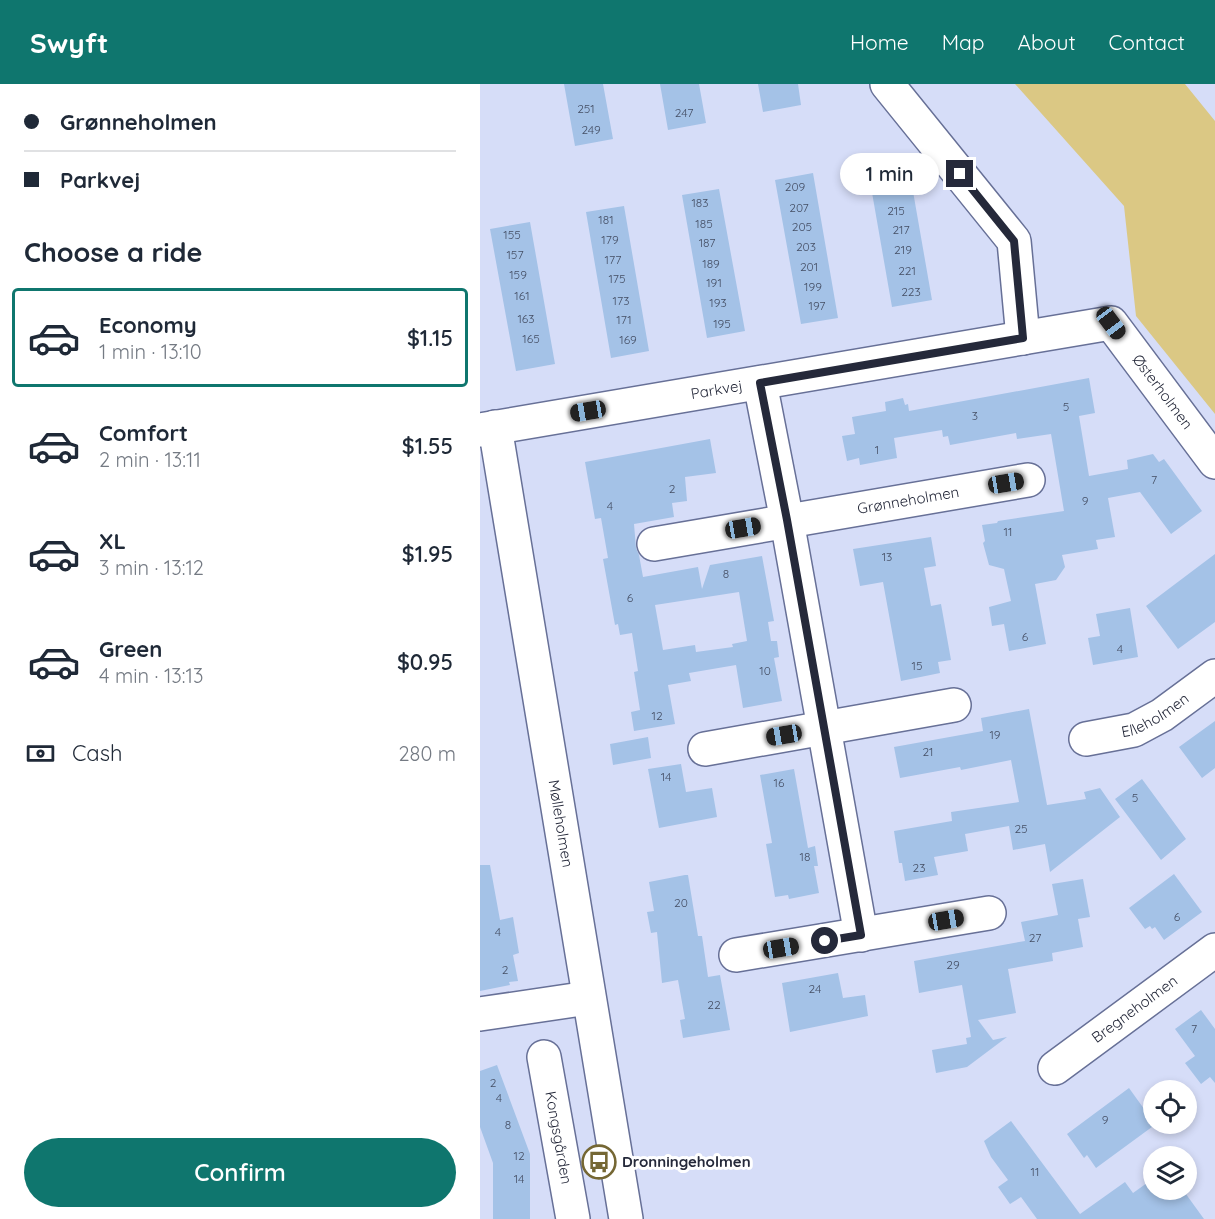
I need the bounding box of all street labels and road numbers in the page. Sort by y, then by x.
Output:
street label: Østerholmen [1129,350,1197,433]
street label: Parkvej [689,376,744,403]
street label: Grønneholmen [856,482,961,518]
street label: Elleholmen [1120,688,1192,741]
street label: Mølleholmen [544,778,578,869]
street label: Bregneholmen [1088,971,1181,1047]
street label: Kongsgården [541,1090,577,1186]

